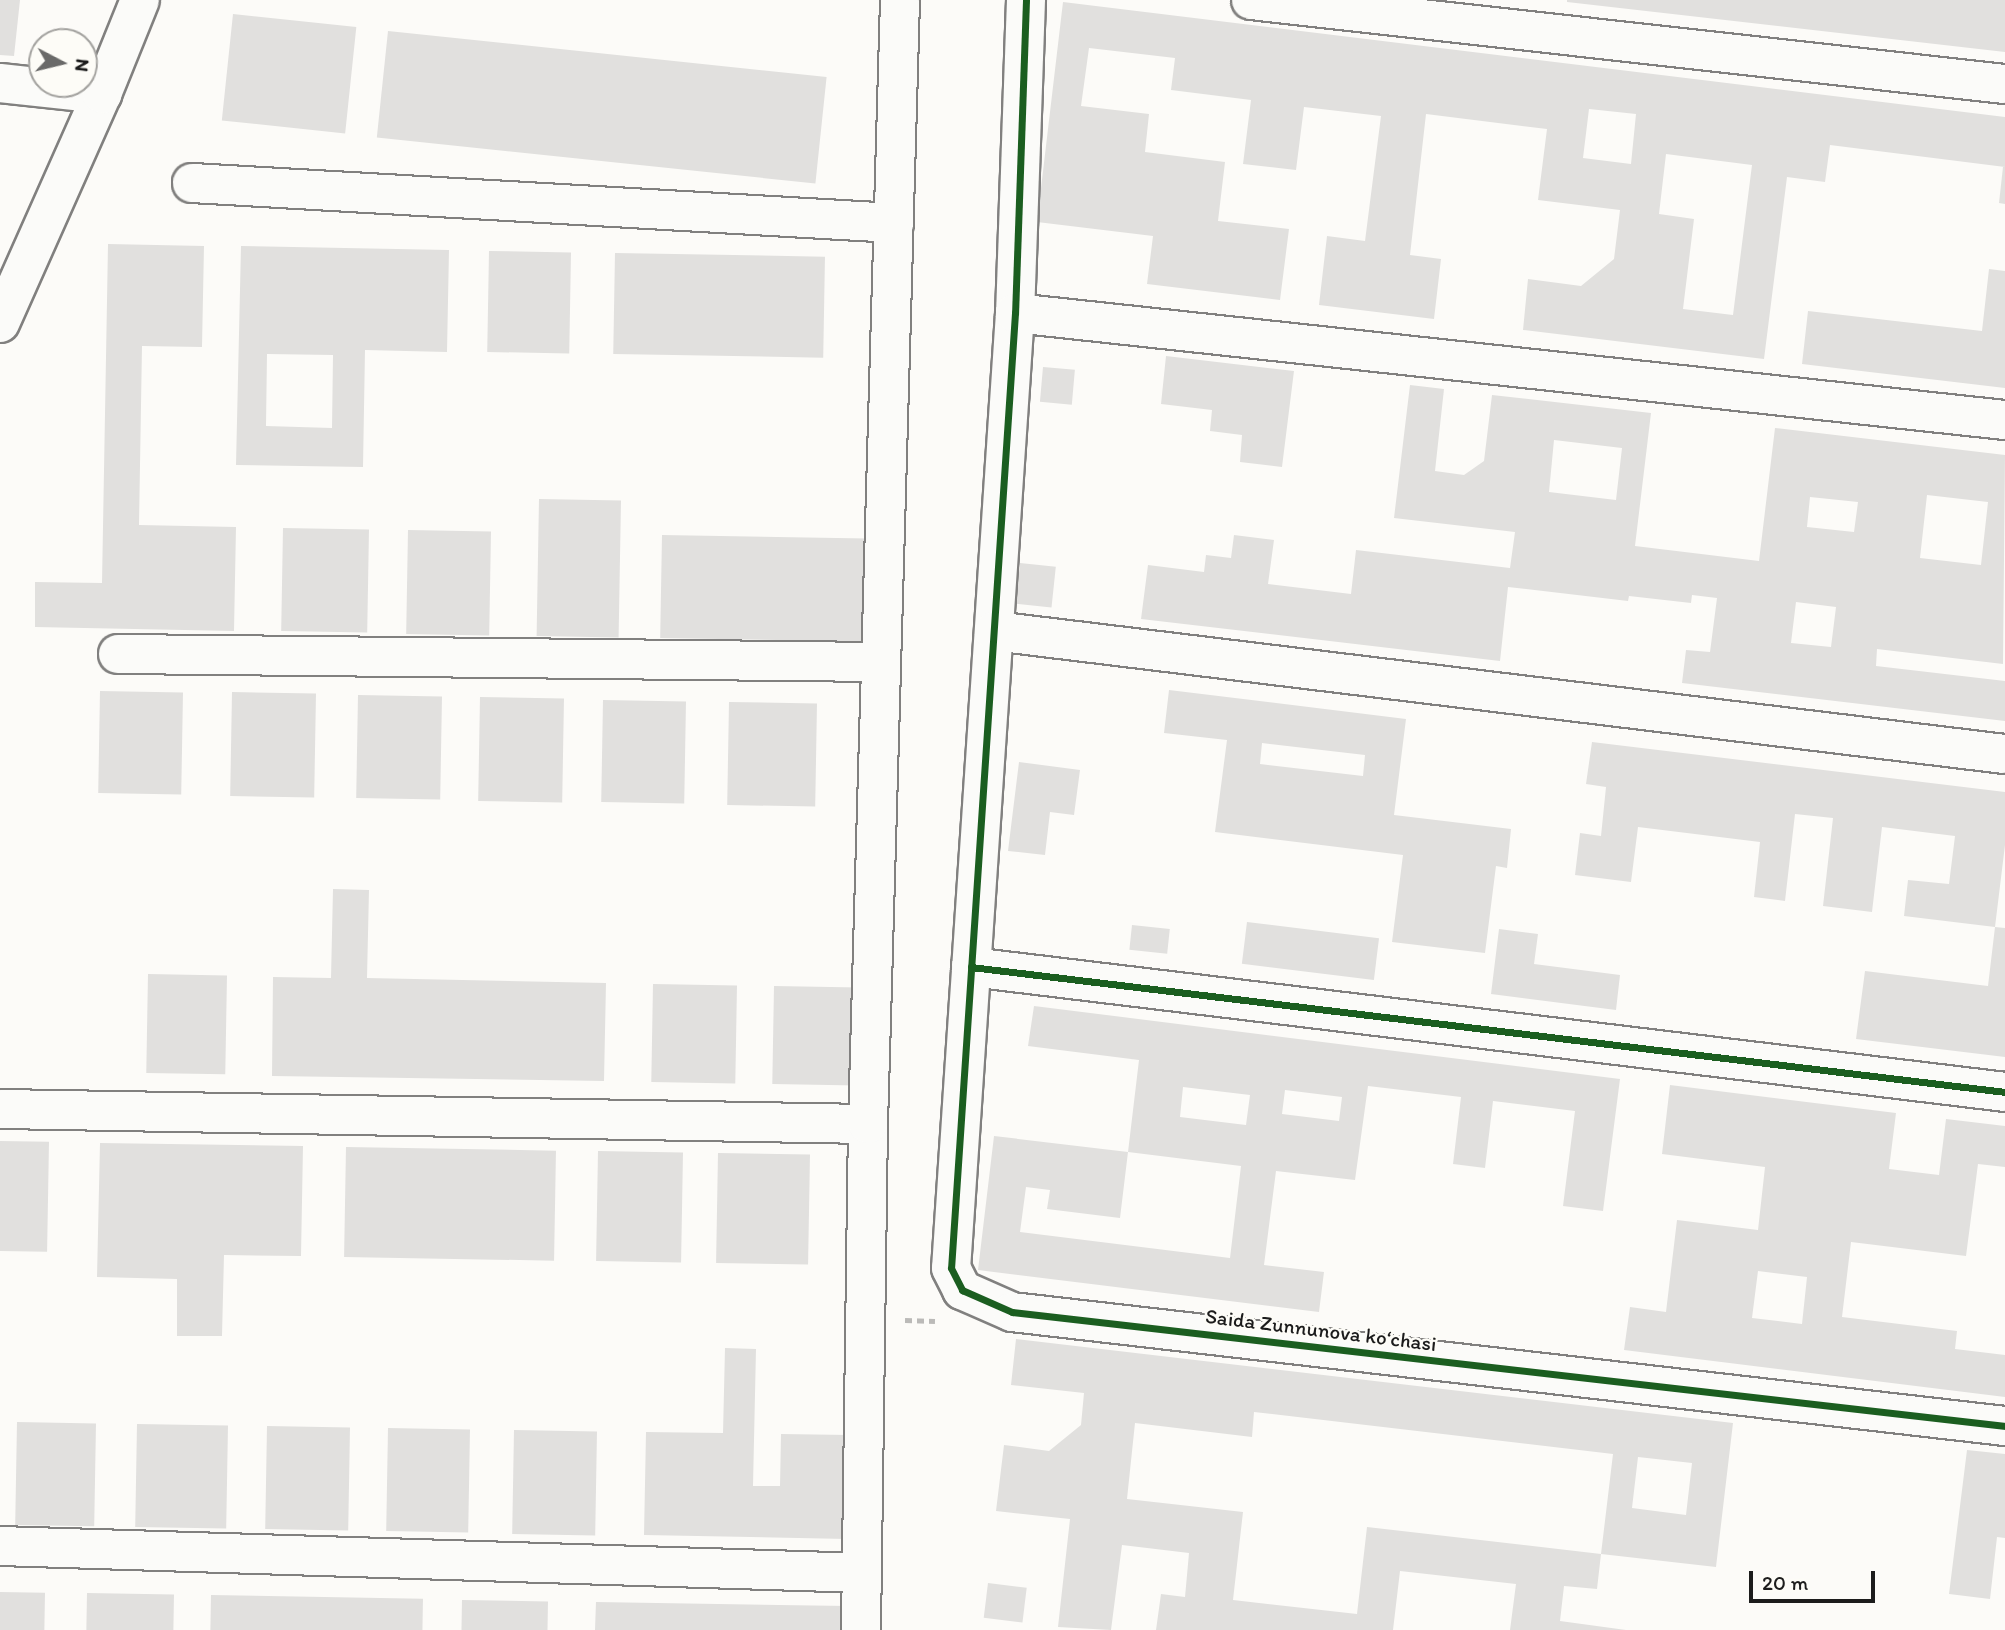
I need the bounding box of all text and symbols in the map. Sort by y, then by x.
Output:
north arrow [28,28,98,98]
text: N [70,58,95,73]
street label: Saida Zunnunova koʻchasi [1204,1303,1438,1357]
scale bar [1753,1556,1879,1600]
text: 20 m [1762,1570,1808,1595]

